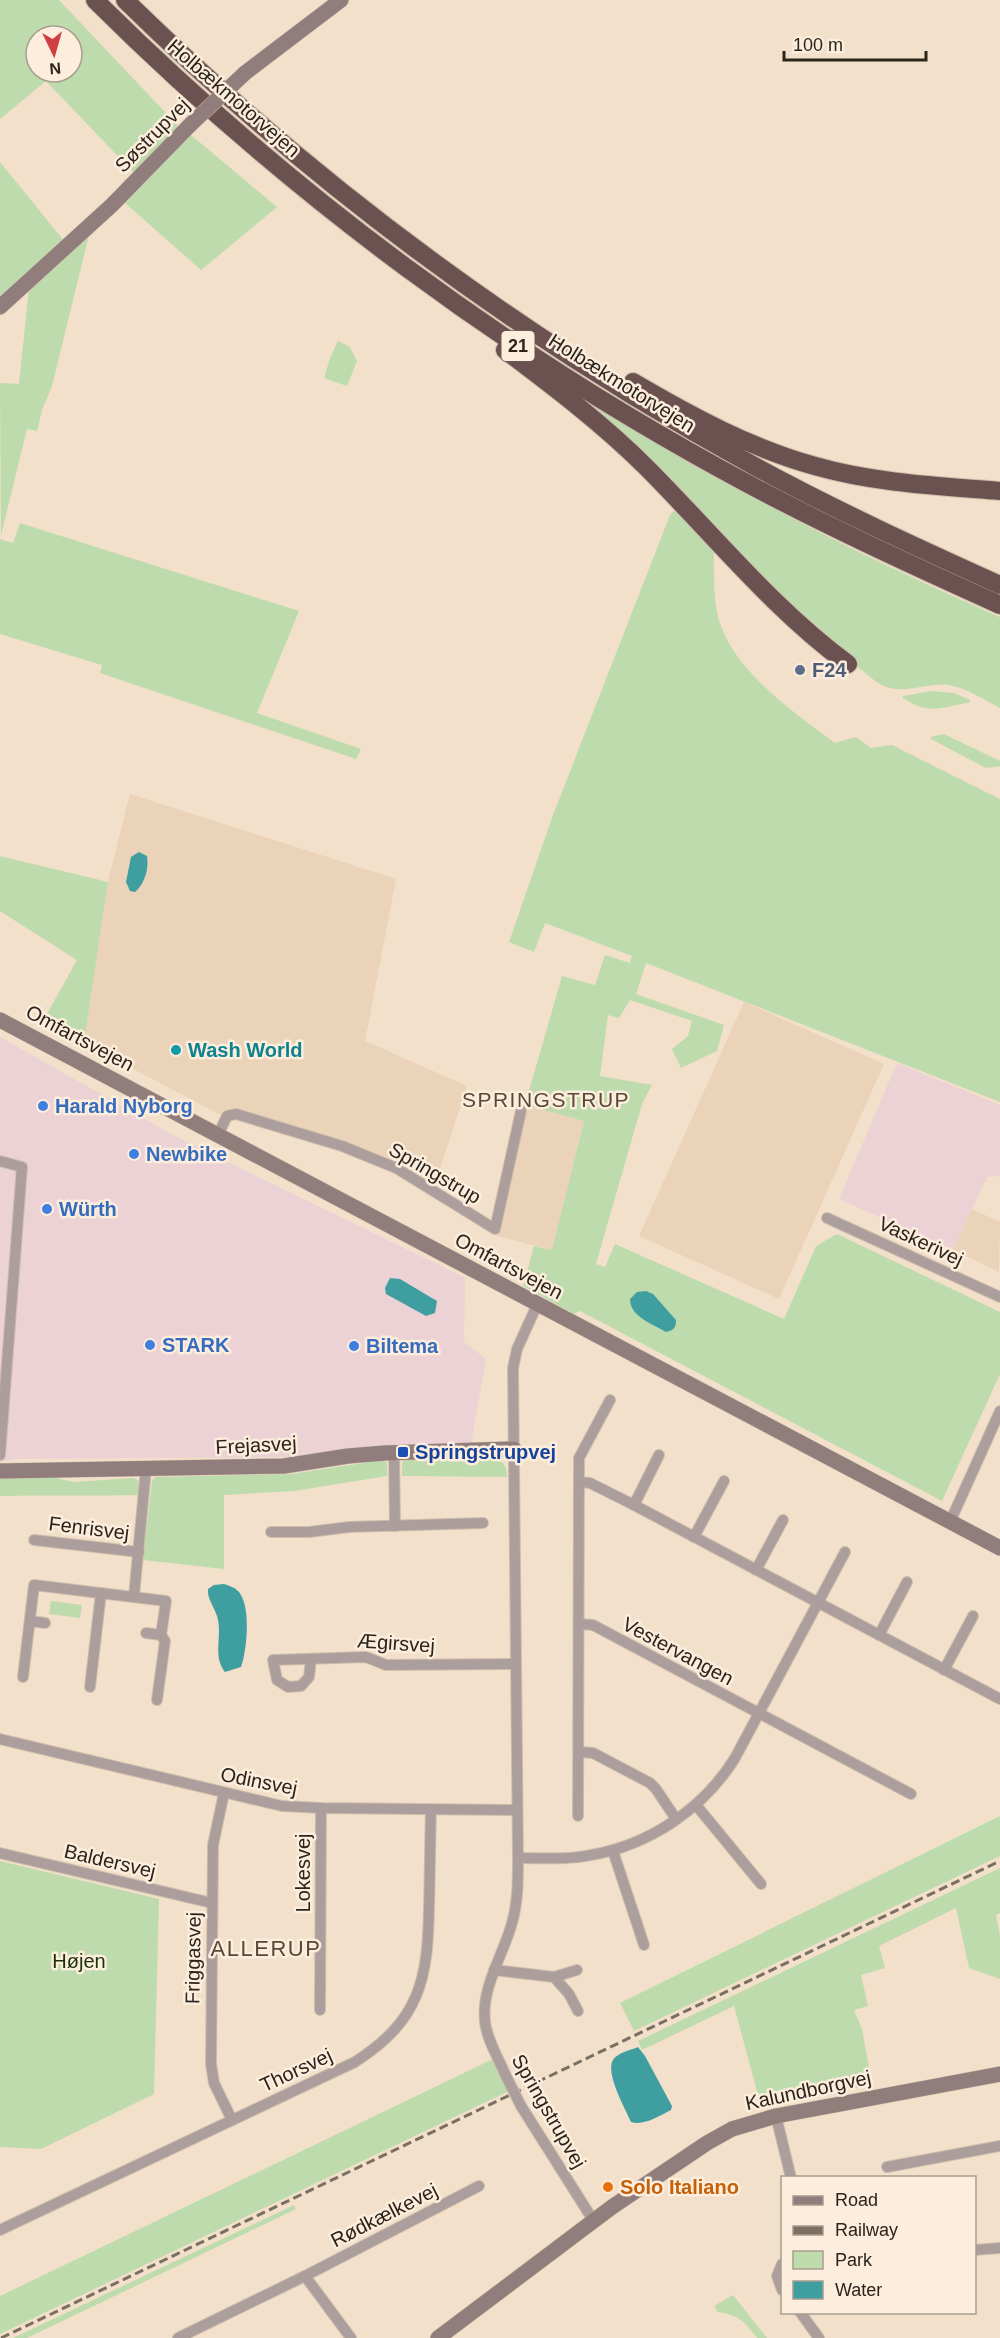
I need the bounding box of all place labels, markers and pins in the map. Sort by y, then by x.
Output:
place label: F24 [812,659,847,681]
marker: F24 [793,663,807,677]
place label: Wash World [188,1039,302,1061]
marker: Wash World [169,1043,183,1057]
place label: Harald Nyborg [55,1095,193,1117]
marker: Harald Nyborg [36,1099,50,1113]
place label: Newbike [146,1143,227,1165]
marker: Newbike [127,1147,141,1161]
place label: Würth [59,1198,117,1220]
marker: Würth [40,1202,54,1216]
place label: STARK [162,1334,230,1356]
place label: Biltema [366,1335,439,1357]
marker: STARK [143,1338,157,1352]
marker: Biltema [347,1339,361,1353]
place label: Springstrupvej [415,1441,556,1463]
marker: Springstrupvej [396,1445,410,1459]
place label: Solo Italiano [620,2176,739,2198]
marker: Solo Italiano [601,2180,615,2194]

